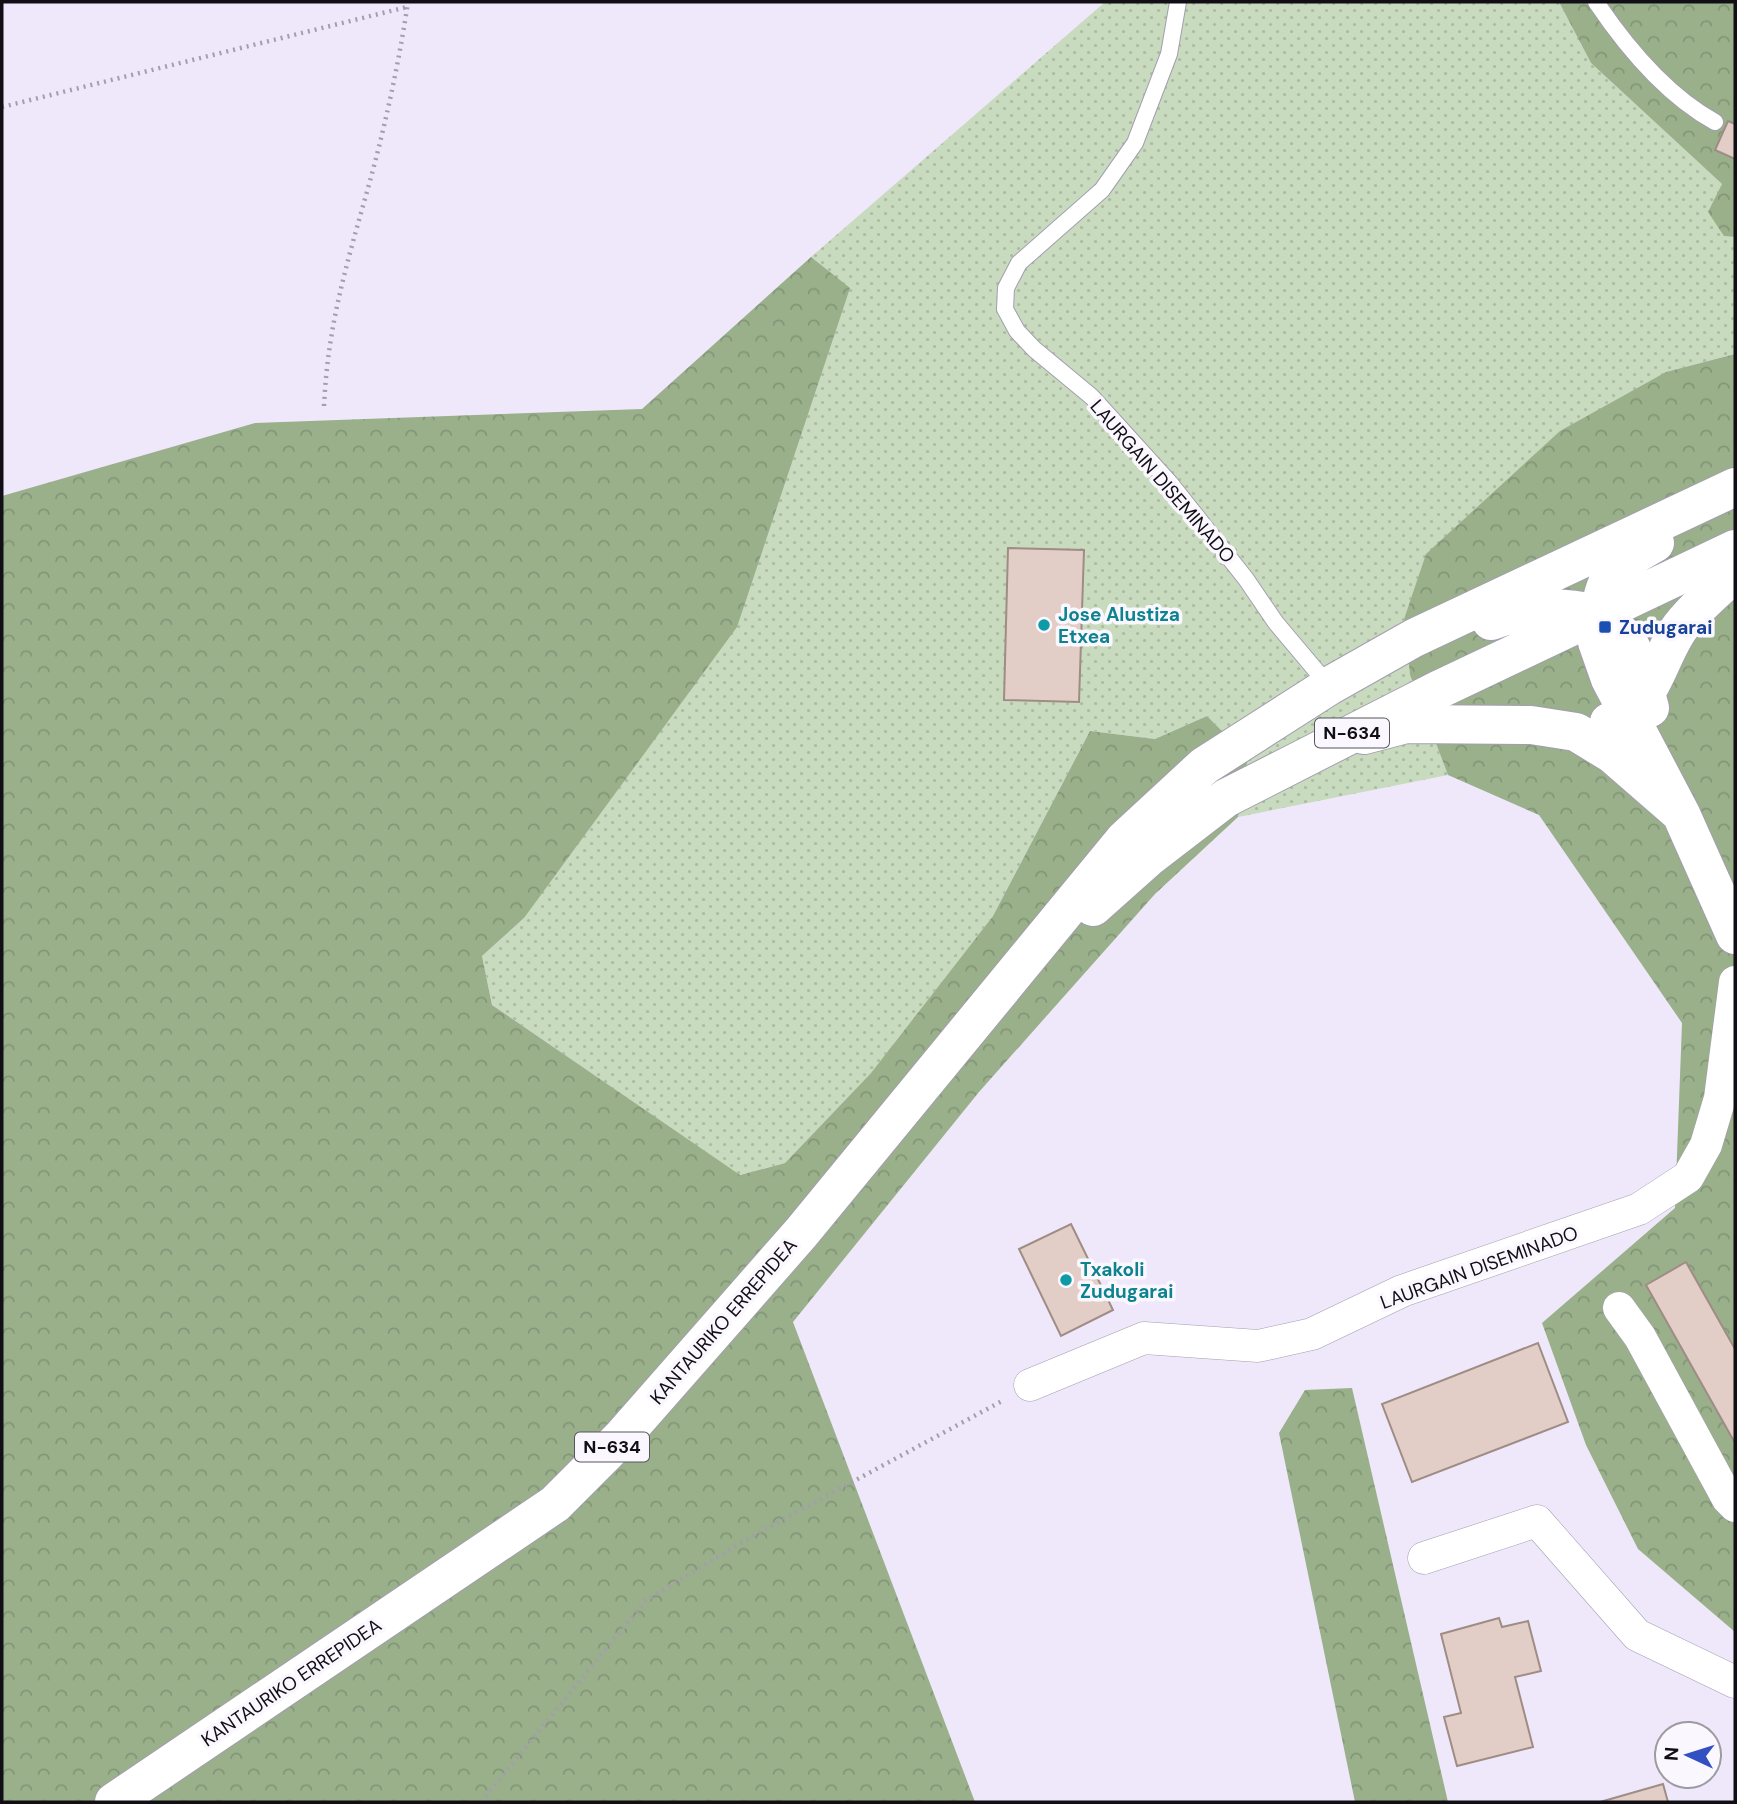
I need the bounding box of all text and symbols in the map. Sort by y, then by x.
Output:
street label: LAURGAIN DISEMINADO [1085,394,1241,568]
place label: Jose Alustiza Etxea [1058,602,1180,649]
place label: Zudugarai [1619,615,1712,640]
marker: Jose Alustiza Etxea [1036,617,1052,633]
marker: Zudugarai [1597,619,1613,635]
road number: N-634 [1315,718,1389,748]
street label: LAURGAIN DISEMINADO [1377,1220,1581,1315]
street label: KANTAURIKO ERREPIDEA [644,1233,803,1410]
place label: Txakoli Zudugarai [1080,1257,1173,1304]
marker: Txakoli Zudugarai [1058,1272,1074,1288]
road number: N-634 [575,1432,649,1462]
street label: KANTAURIKO ERREPIDEA [196,1612,387,1752]
north arrow [1653,1720,1723,1790]
text: N [1659,1746,1684,1762]

